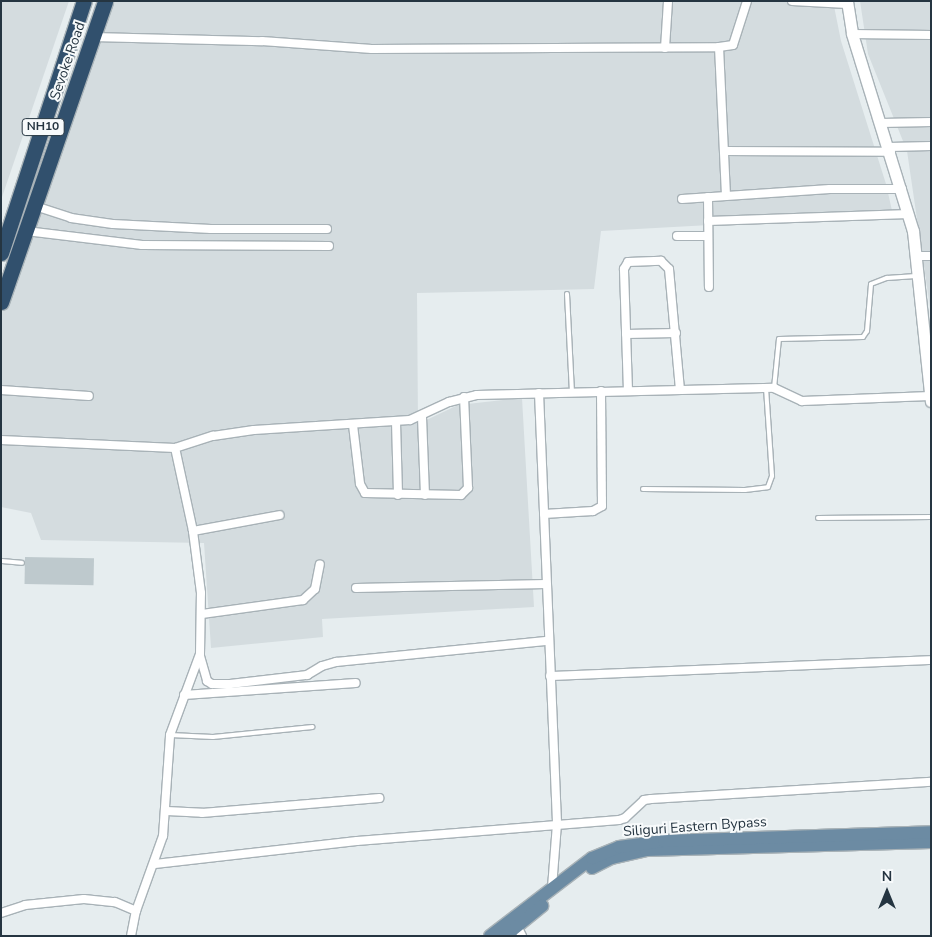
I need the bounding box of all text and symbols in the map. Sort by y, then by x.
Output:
street label: Sevoke Road [47,20,89,102]
road number: NH10 [20,118,66,136]
street label: Siliguri Eastern Bypass [623,814,767,840]
north arrow [862,867,912,917]
text: N [882,867,892,886]

